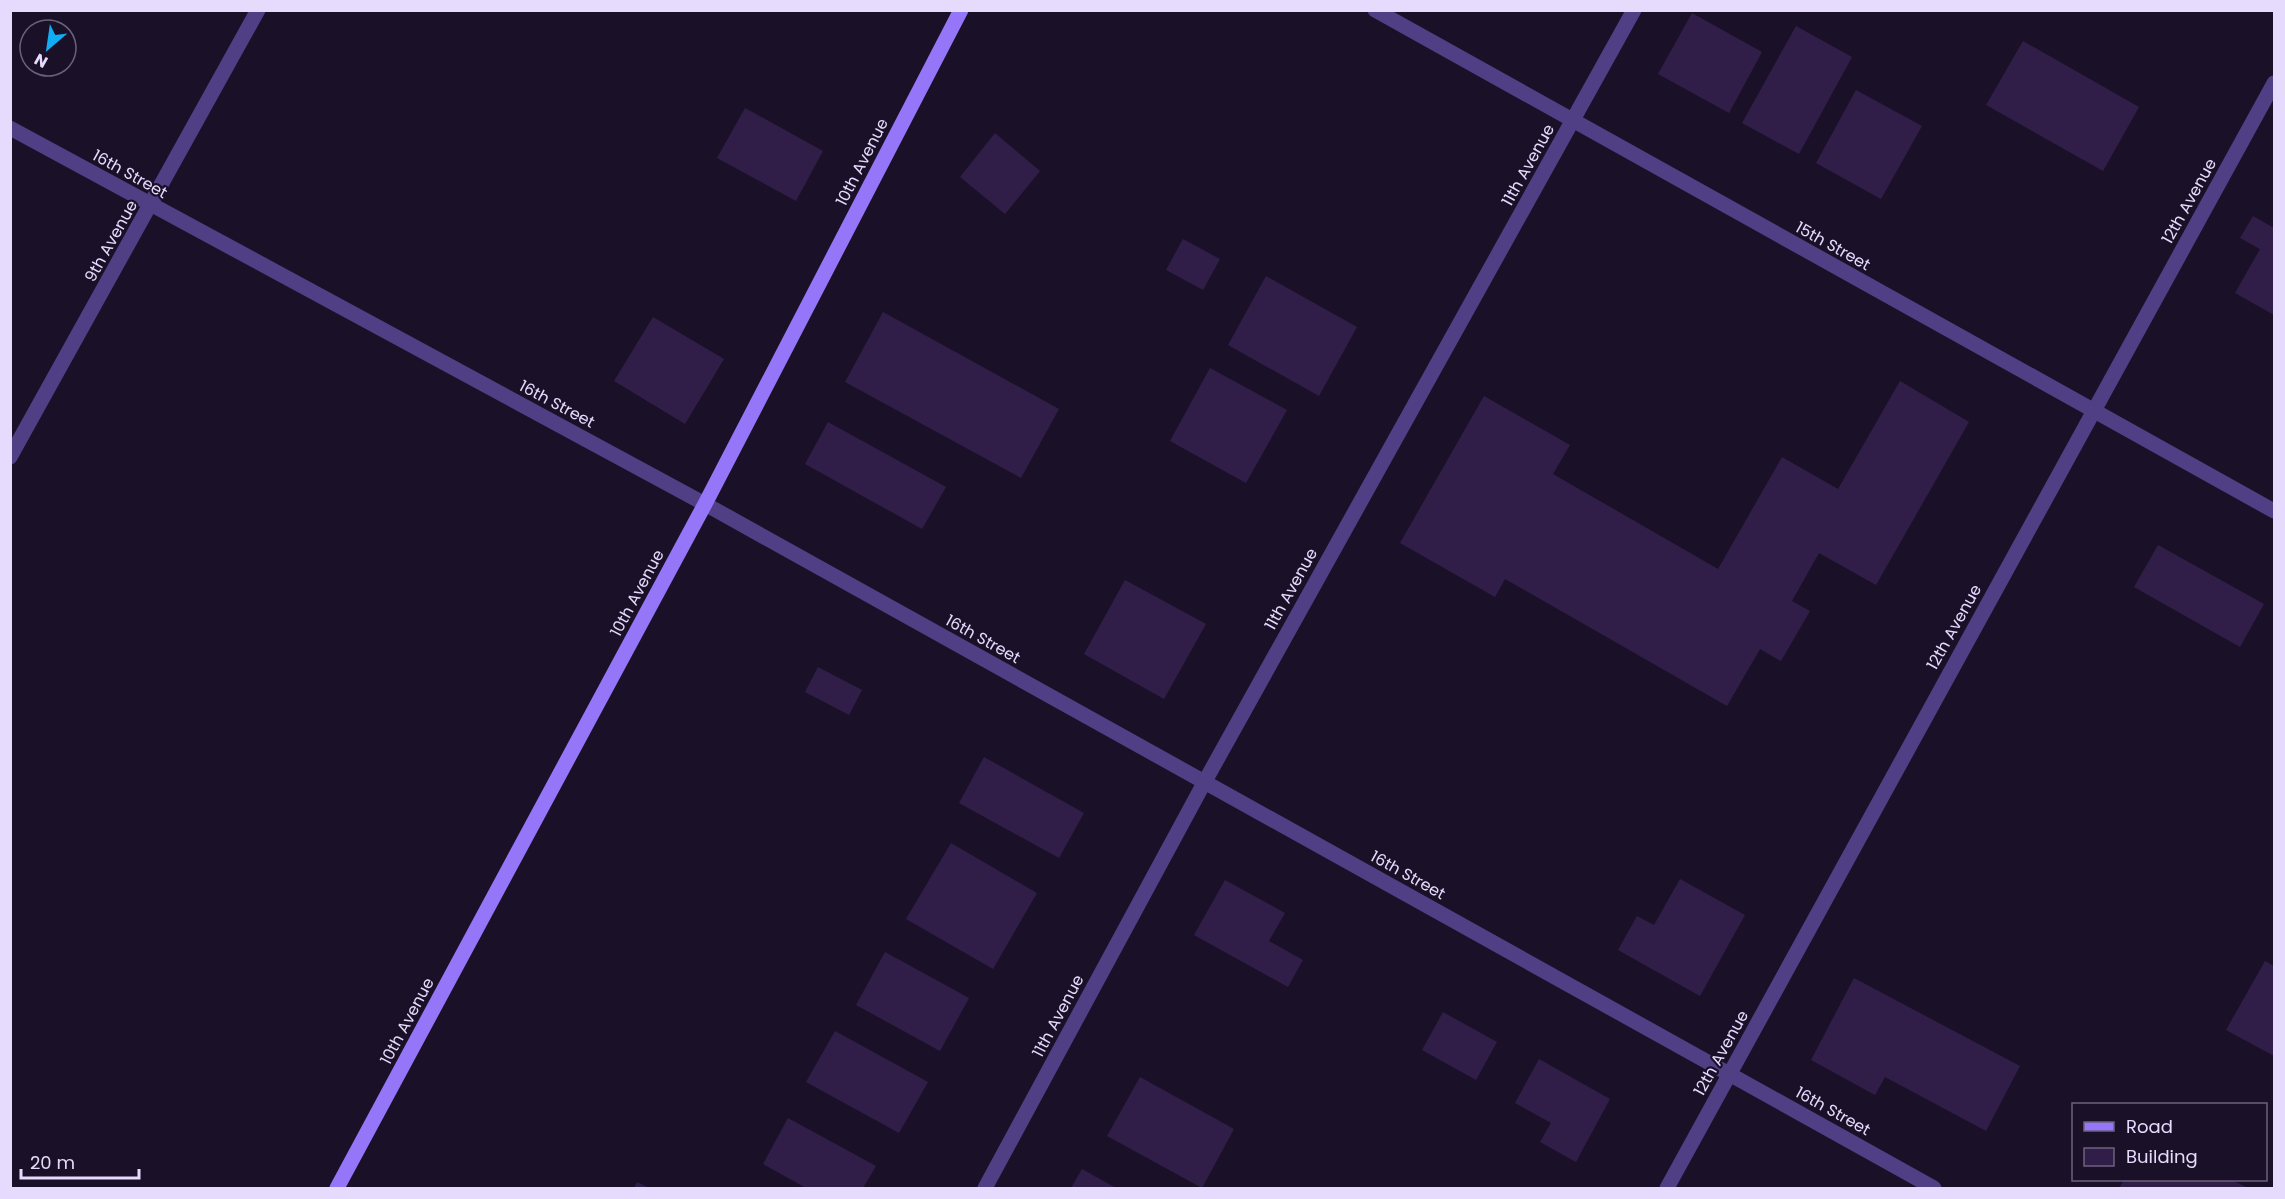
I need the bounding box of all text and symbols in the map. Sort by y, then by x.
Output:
north arrow [18,18,78,78]
text: N [30,48,52,74]
street label: 10th Avenue [830,114,894,210]
street label: 11th Avenue [1496,120,1560,210]
street label: 16th Street [88,144,172,204]
street label: 12th Avenue [2156,154,2222,248]
street label: 9th Avenue [79,196,143,286]
street label: 15th Street [1791,216,1875,276]
street label: 16th Street [515,374,599,434]
street label: 11th Avenue [1259,544,1323,634]
street label: 10th Avenue [604,545,670,641]
street label: 12th Avenue [1921,580,1987,674]
street label: 16th Street [941,609,1025,669]
street label: 16th Street [1366,845,1450,905]
street label: 11th Avenue [1027,971,1089,1061]
street label: 10th Avenue [374,973,440,1069]
street label: 12th Avenue [1688,1006,1754,1100]
street label: 16th Street [1791,1081,1875,1141]
legend [2072,1103,2267,1181]
text: Road [2126,1114,2173,1139]
scale bar [21,1142,140,1180]
text: Building [2126,1144,2198,1169]
text: 20 m [30,1150,75,1175]

